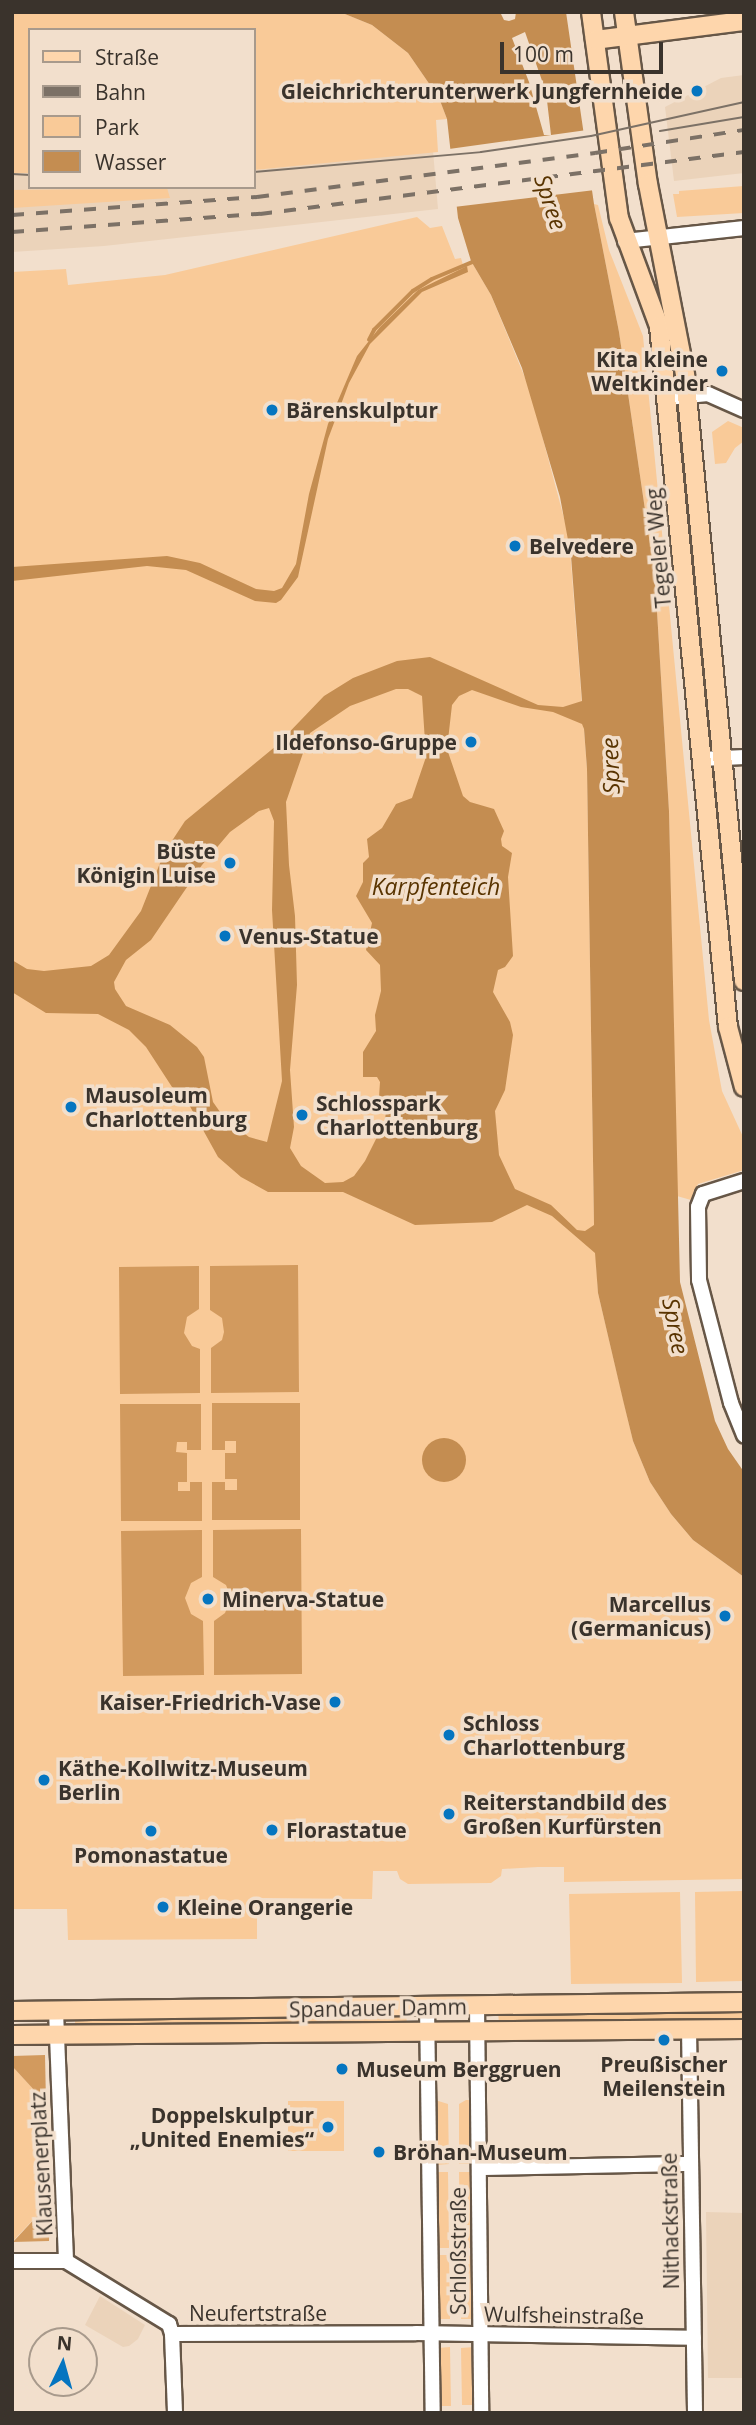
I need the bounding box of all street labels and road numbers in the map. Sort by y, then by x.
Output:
street label: Tegeler Weg [640,487,676,609]
street label: Spandauer Damm [289,1994,467,2022]
street label: Klausenerplatz [25,2091,57,2237]
street label: Nithackstraße [656,2152,684,2290]
street label: Schloßstraße [445,2187,471,2315]
street label: Neufertstraße [189,2300,327,2326]
street label: Wulfsheinstraße [484,2301,644,2329]

